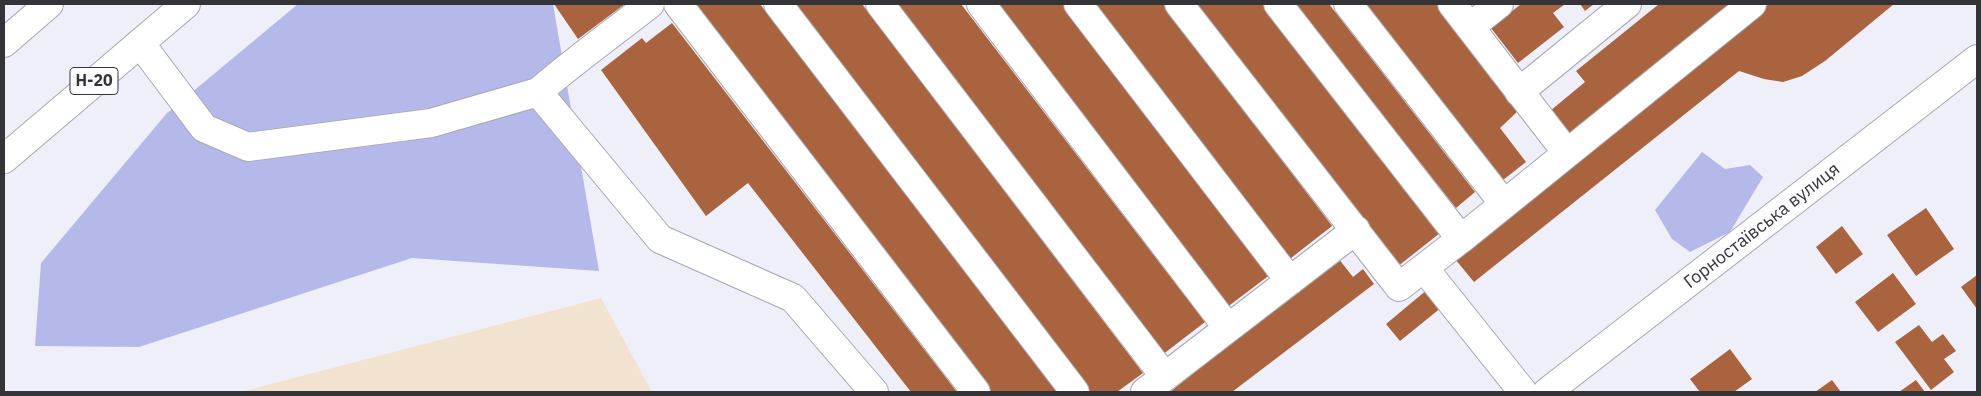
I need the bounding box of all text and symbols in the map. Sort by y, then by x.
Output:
road number: Н-20 [70,68,118,94]
street label: Горностаївська вулиця [1680,158,1844,294]

